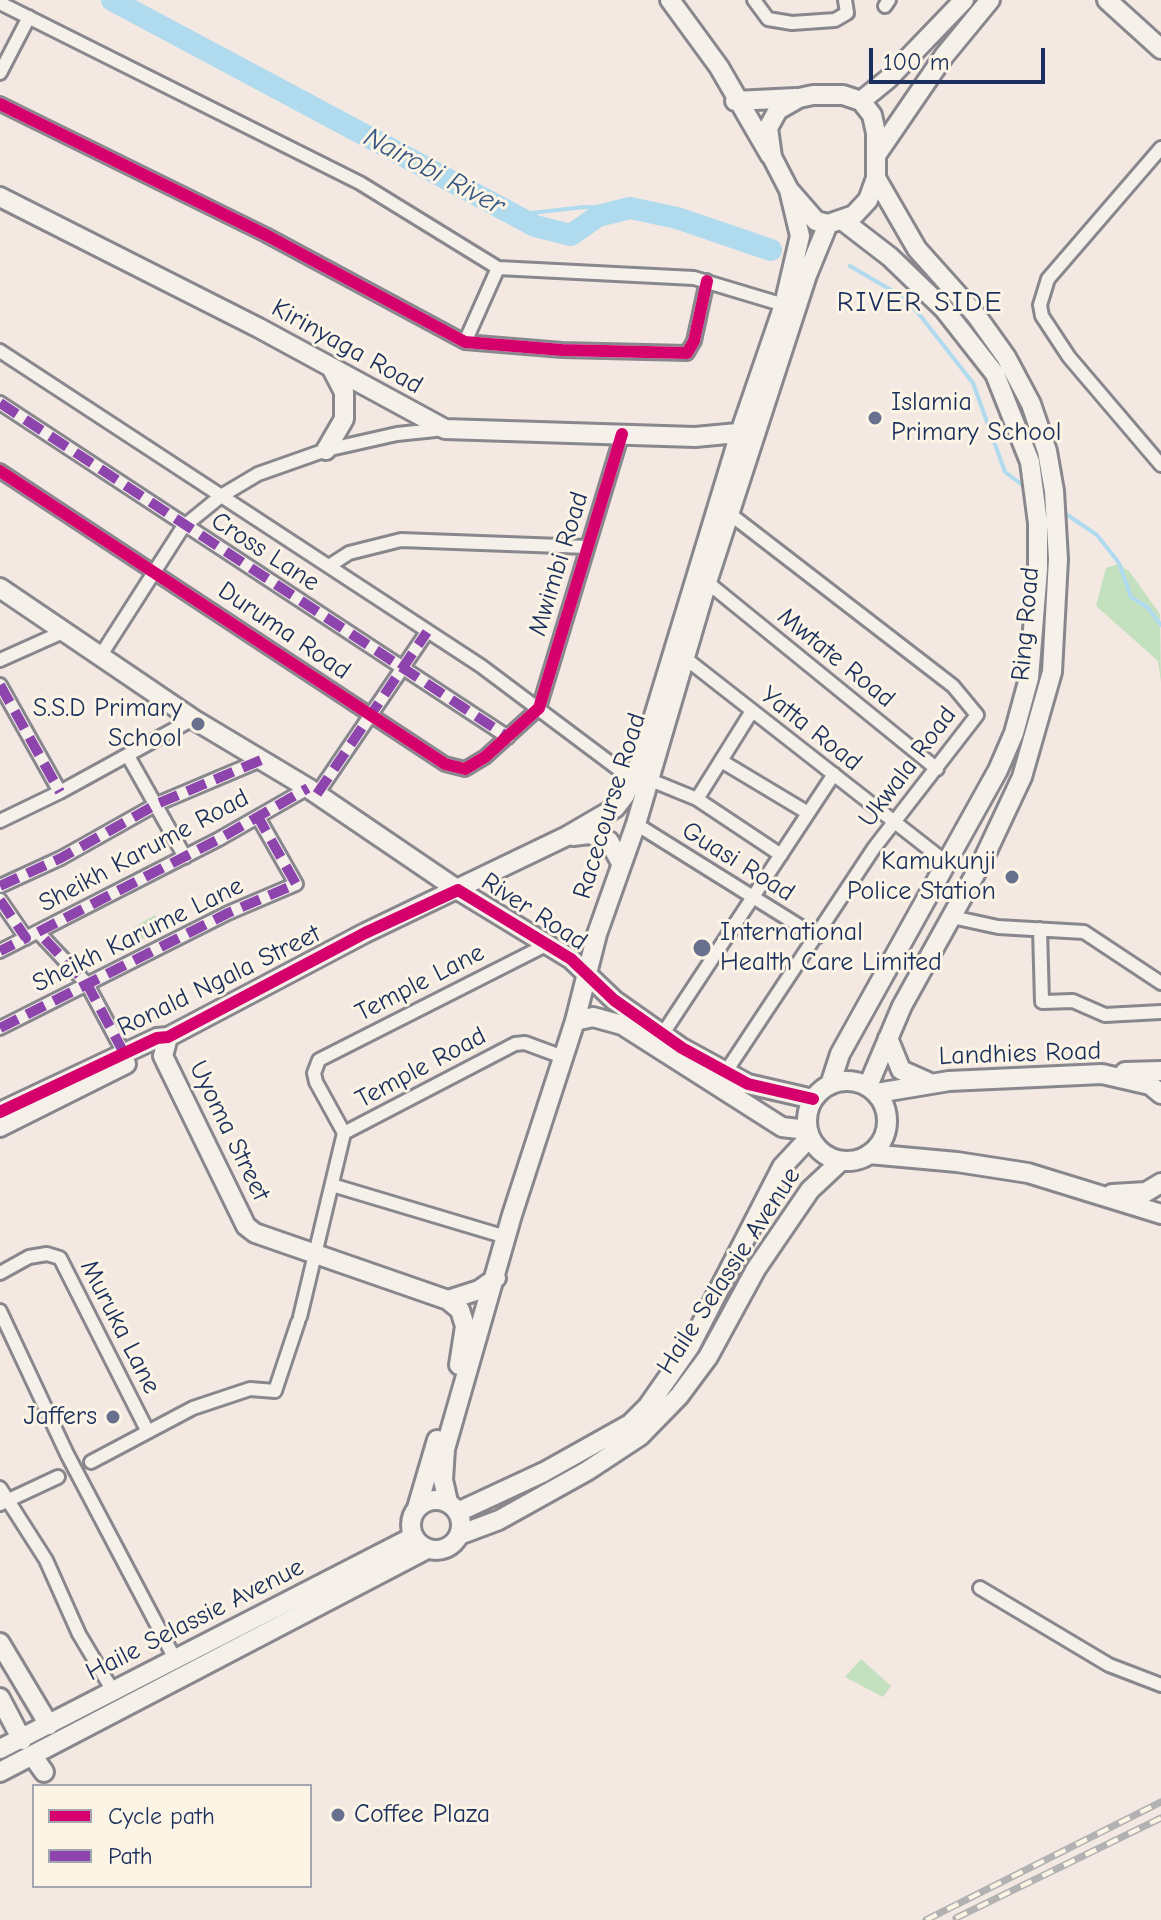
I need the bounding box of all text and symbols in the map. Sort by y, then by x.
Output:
scale bar [873,32,1049,82]
text: 100 m [883,48,950,76]
water label: Nairobi River [358,121,510,223]
district label: RIVER SIDE [837,286,1003,320]
street label: Kirinyaga Road [266,293,428,401]
place label: Islamia Primary School [891,387,1061,448]
marker: Islamia Primary School [866,409,884,427]
street label: Mwimbi Road [522,488,596,640]
street label: Cross Lane [205,505,325,599]
street label: Ring Road [1005,566,1047,682]
street label: Duruma Road [212,575,356,687]
street label: Mwtate Road [771,601,901,715]
street label: Yatta Road [754,680,868,778]
place label: S.S.D Primary School [33,693,182,754]
street label: Ukwala Road [853,701,963,833]
street label: Racecourse Road [567,709,653,903]
marker: S.S.D Primary School [189,715,207,733]
street label: Sheikh Karume Road [34,782,254,920]
street label: Guasi Road [676,815,800,909]
place label: Kamukunji Police Station [847,846,996,908]
street label: River Road [475,866,593,958]
marker: Kamukunji Police Station [1003,868,1021,886]
street label: Sheikh Karume Lane [28,870,248,1000]
place label: International Health Care Limited [720,917,942,978]
street label: Ronald Ngala Street [112,918,326,1044]
street label: Temple Lane [350,937,490,1029]
marker: International Health Care Limited [691,937,713,959]
street label: Temple Road [350,1021,492,1115]
street label: Landhies Road [938,1036,1102,1072]
street label: Uyoma Street [182,1056,276,1206]
street label: Haile Selassie Avenue [650,1162,808,1380]
street label: Muruka Lane [73,1255,167,1399]
place label: Jaffers [23,1401,97,1433]
marker: Jaffers [104,1408,122,1426]
street label: Haile Selassie Avenue [81,1552,309,1688]
legend [32,1784,312,1888]
place label: Coffee Plaza [354,1799,490,1831]
text: Cycle path [108,1802,215,1830]
marker: Coffee Plaza [329,1806,347,1824]
text: Path [108,1842,153,1870]

